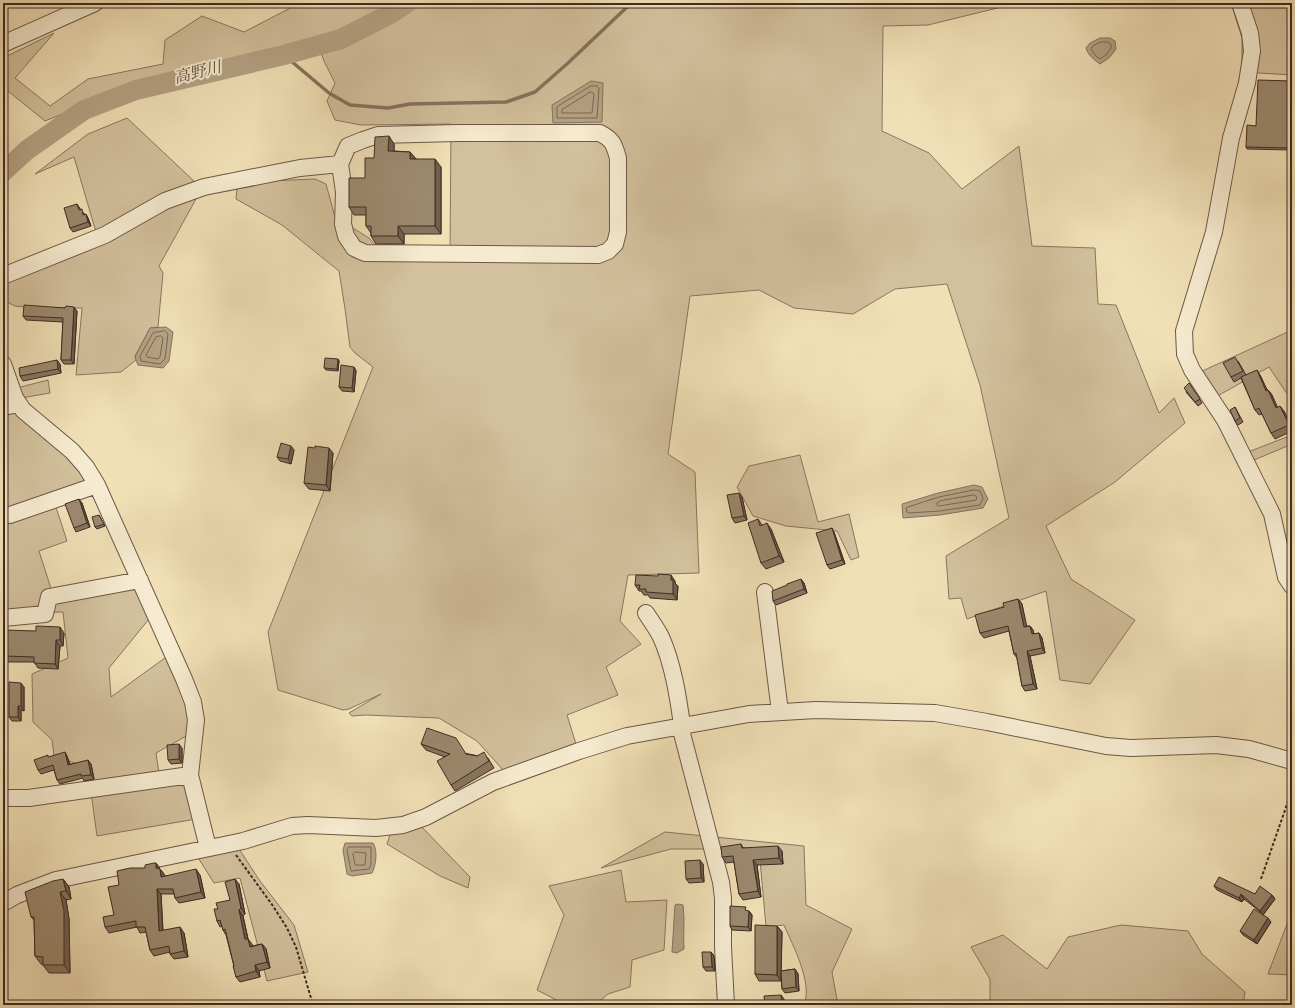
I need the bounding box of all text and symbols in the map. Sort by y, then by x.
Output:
water label: 高野川 [172,57,226,91]

